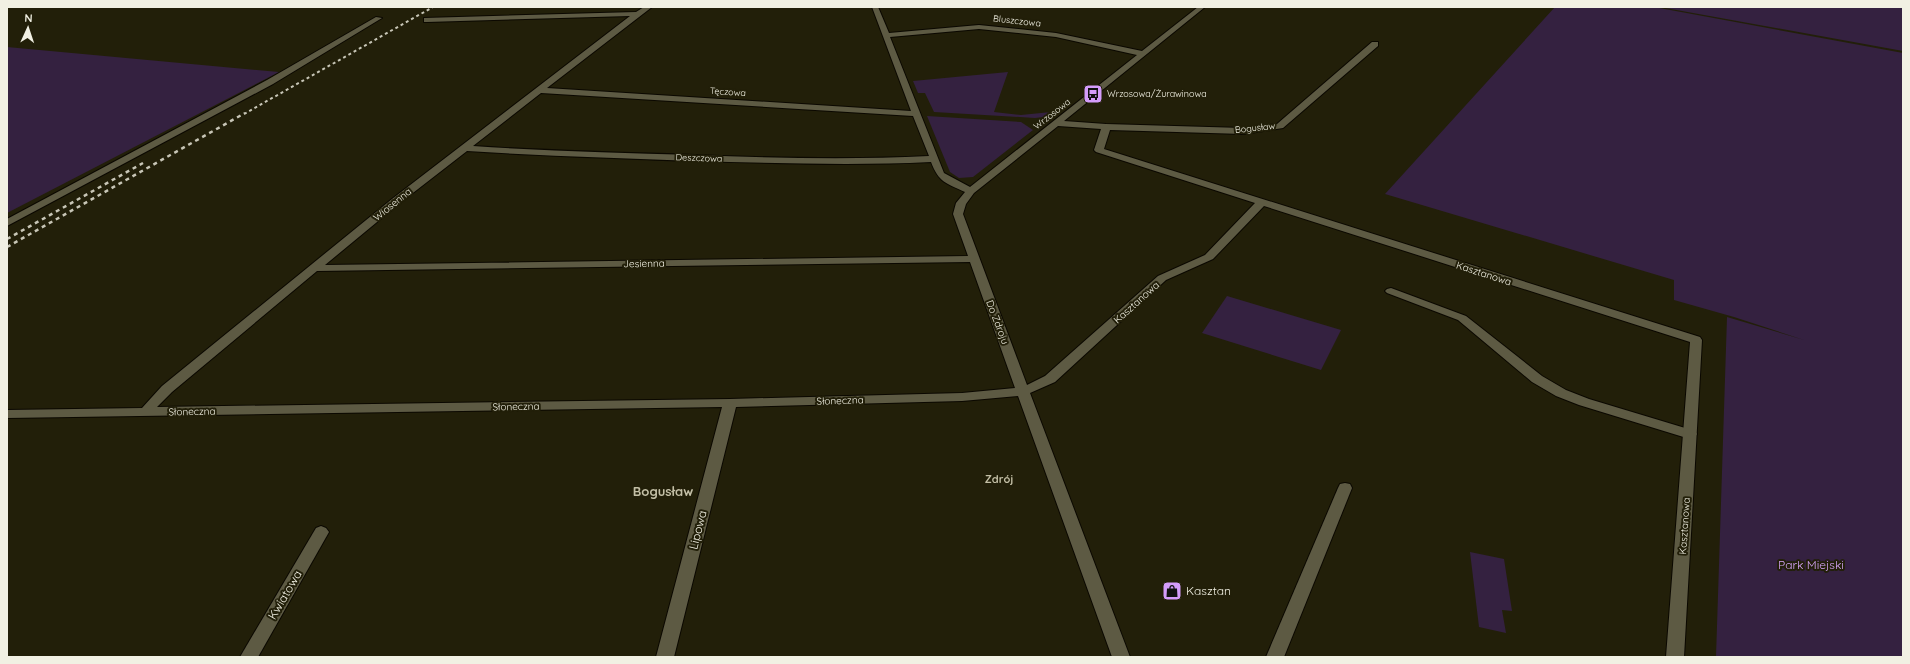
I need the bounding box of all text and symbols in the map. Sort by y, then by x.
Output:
north arrow [8,8,48,48]
text: N [24,11,33,25]
street label: Bluszczowa [993,13,1041,28]
bus stop icon: Wrzosowa/Żurawinowa [1082,83,1104,105]
street label: Tęczowa [710,85,746,98]
place label: Wrzosowa/Żurawinowa [1107,88,1207,99]
street label: Wrzosowa [1031,96,1072,131]
street label: Bogusław [1234,120,1276,135]
street label: Deszczowa [676,151,723,164]
street label: Wiosenna [370,185,414,224]
street label: Jesienna [623,257,665,270]
street label: Kasztanowa [1455,258,1513,288]
street label: Kasztanowa [1111,278,1162,326]
street label: Do Zdroju [983,298,1012,346]
street label: Słoneczna [816,393,864,408]
street label: Słoneczna [492,400,540,413]
street label: Słoneczna [168,405,216,418]
district label: Zdrój [985,472,1013,486]
district label: Bogusław [633,483,693,499]
street label: Kasztanowa [1676,497,1693,555]
street label: Lipowa [685,509,710,551]
park label: Park Miejski [1778,557,1844,572]
street label: Kwiatowa [264,567,305,622]
shop icon: Kasztan [1161,580,1183,602]
place label: Kasztan [1186,583,1231,598]

